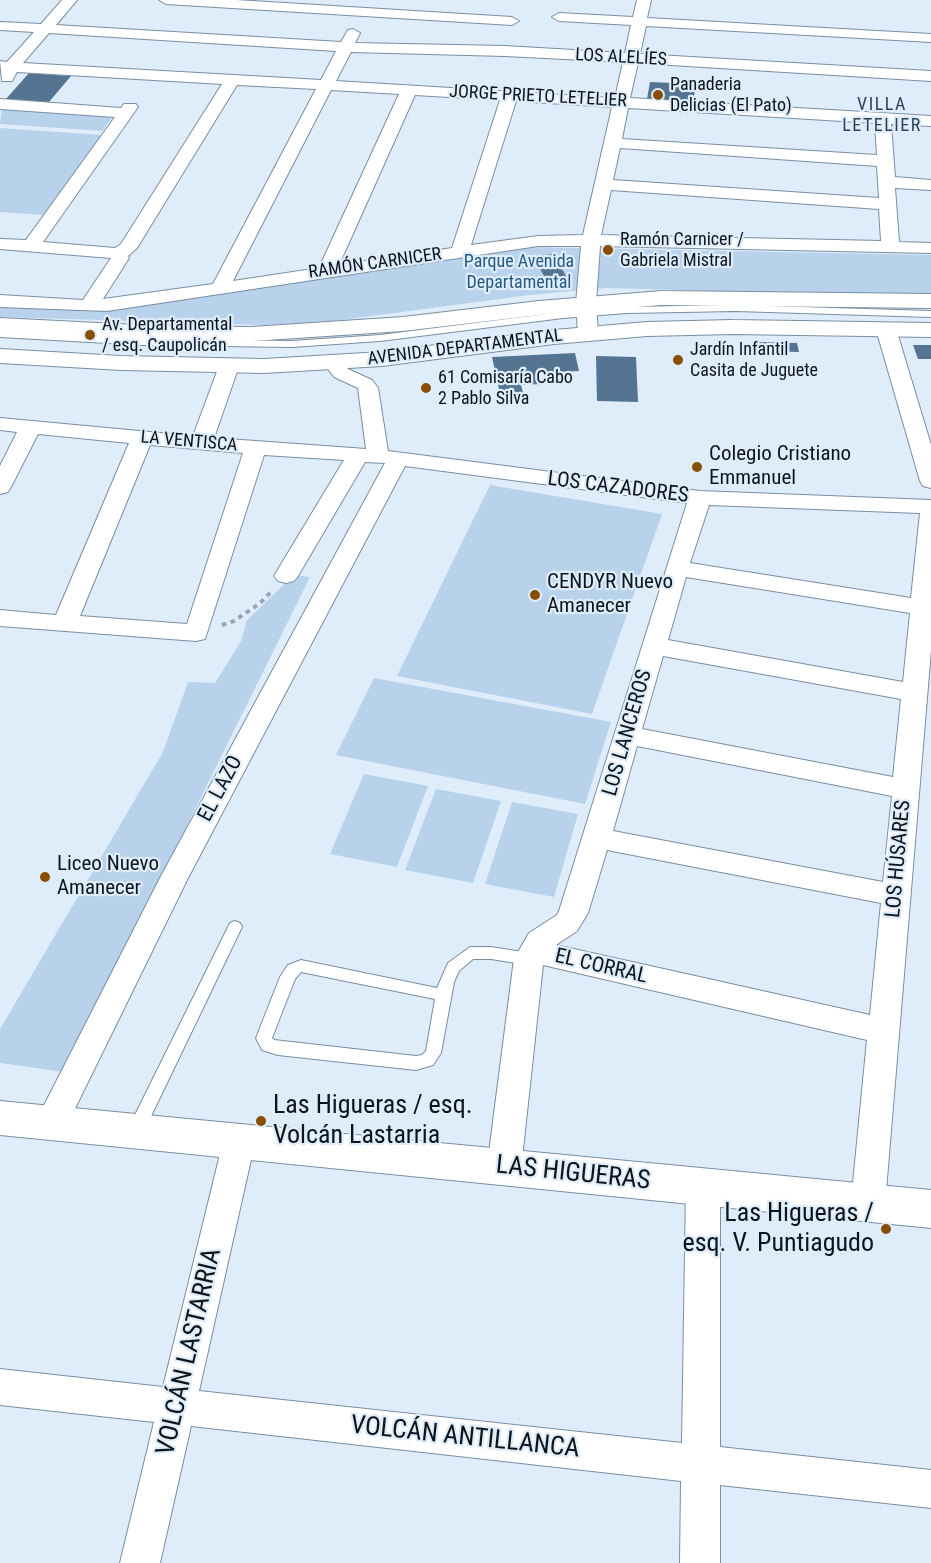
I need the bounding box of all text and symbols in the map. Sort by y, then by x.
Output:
street label: LOS ALELÍES [575,45,667,71]
place label: Panaderia Delicias (El Pato) [670,74,792,116]
street label: JORGE PRIETO LETELIER [449,82,627,112]
marker: Panaderia Delicias (El Pato) [651,88,665,102]
district label: VILLA LETELIER [842,94,922,136]
place label: Ramón Carnicer / Gabriela Mistral [620,229,744,272]
marker: Ramón Carnicer / Gabriela Mistral [601,243,615,257]
street label: RAMÓN CARNICER [307,244,443,284]
park label: Parque Avenida Departamental [464,251,574,294]
place label: Av. Departamental / esq. Caupolicán [102,314,232,356]
street label: AVENIDA DEPARTAMENTAL [366,325,564,371]
marker: Av. Departamental / esq. Caupolicán [83,328,97,342]
place label: Jardín Infantil Casita de Juguete [690,339,818,382]
marker: Jardín Infantil Casita de Juguete [671,353,685,367]
place label: 61 Comisaría Cabo 2 Pablo Silva [438,367,573,410]
marker: 61 Comisaría Cabo 2 Pablo Silva [419,381,433,395]
street label: LA VENTISCA [140,427,238,457]
place label: Colegio Cristiano Emmanuel [709,442,851,492]
marker: Colegio Cristiano Emmanuel [690,460,704,474]
street label: LOS CAZADORES [546,467,690,509]
place label: CENDYR Nuevo Amanecer [547,570,673,620]
marker: CENDYR Nuevo Amanecer [528,588,542,602]
street label: LOS LANCEROS [598,667,658,799]
street label: EL LAZO [193,752,249,826]
street label: LOS HÚSARES [881,799,917,919]
place label: Liceo Nuevo Amanecer [57,852,159,902]
marker: Liceo Nuevo Amanecer [38,870,52,884]
street label: EL CORRAL [552,944,650,990]
place label: Las Higueras / esq. Volcán Lastarria [273,1090,473,1152]
marker: Las Higueras / esq. Volcán Lastarria [254,1114,268,1128]
street label: LAS HIGUERAS [494,1150,652,1198]
place label: Las Higueras / esq. V. Puntiagudo [683,1198,874,1260]
marker: Las Higueras / esq. V. Puntiagudo [879,1222,893,1236]
street label: VOLCÁN LASTARRIA [151,1246,229,1458]
street label: VOLCÁN ANTILLANCA [349,1410,581,1466]

